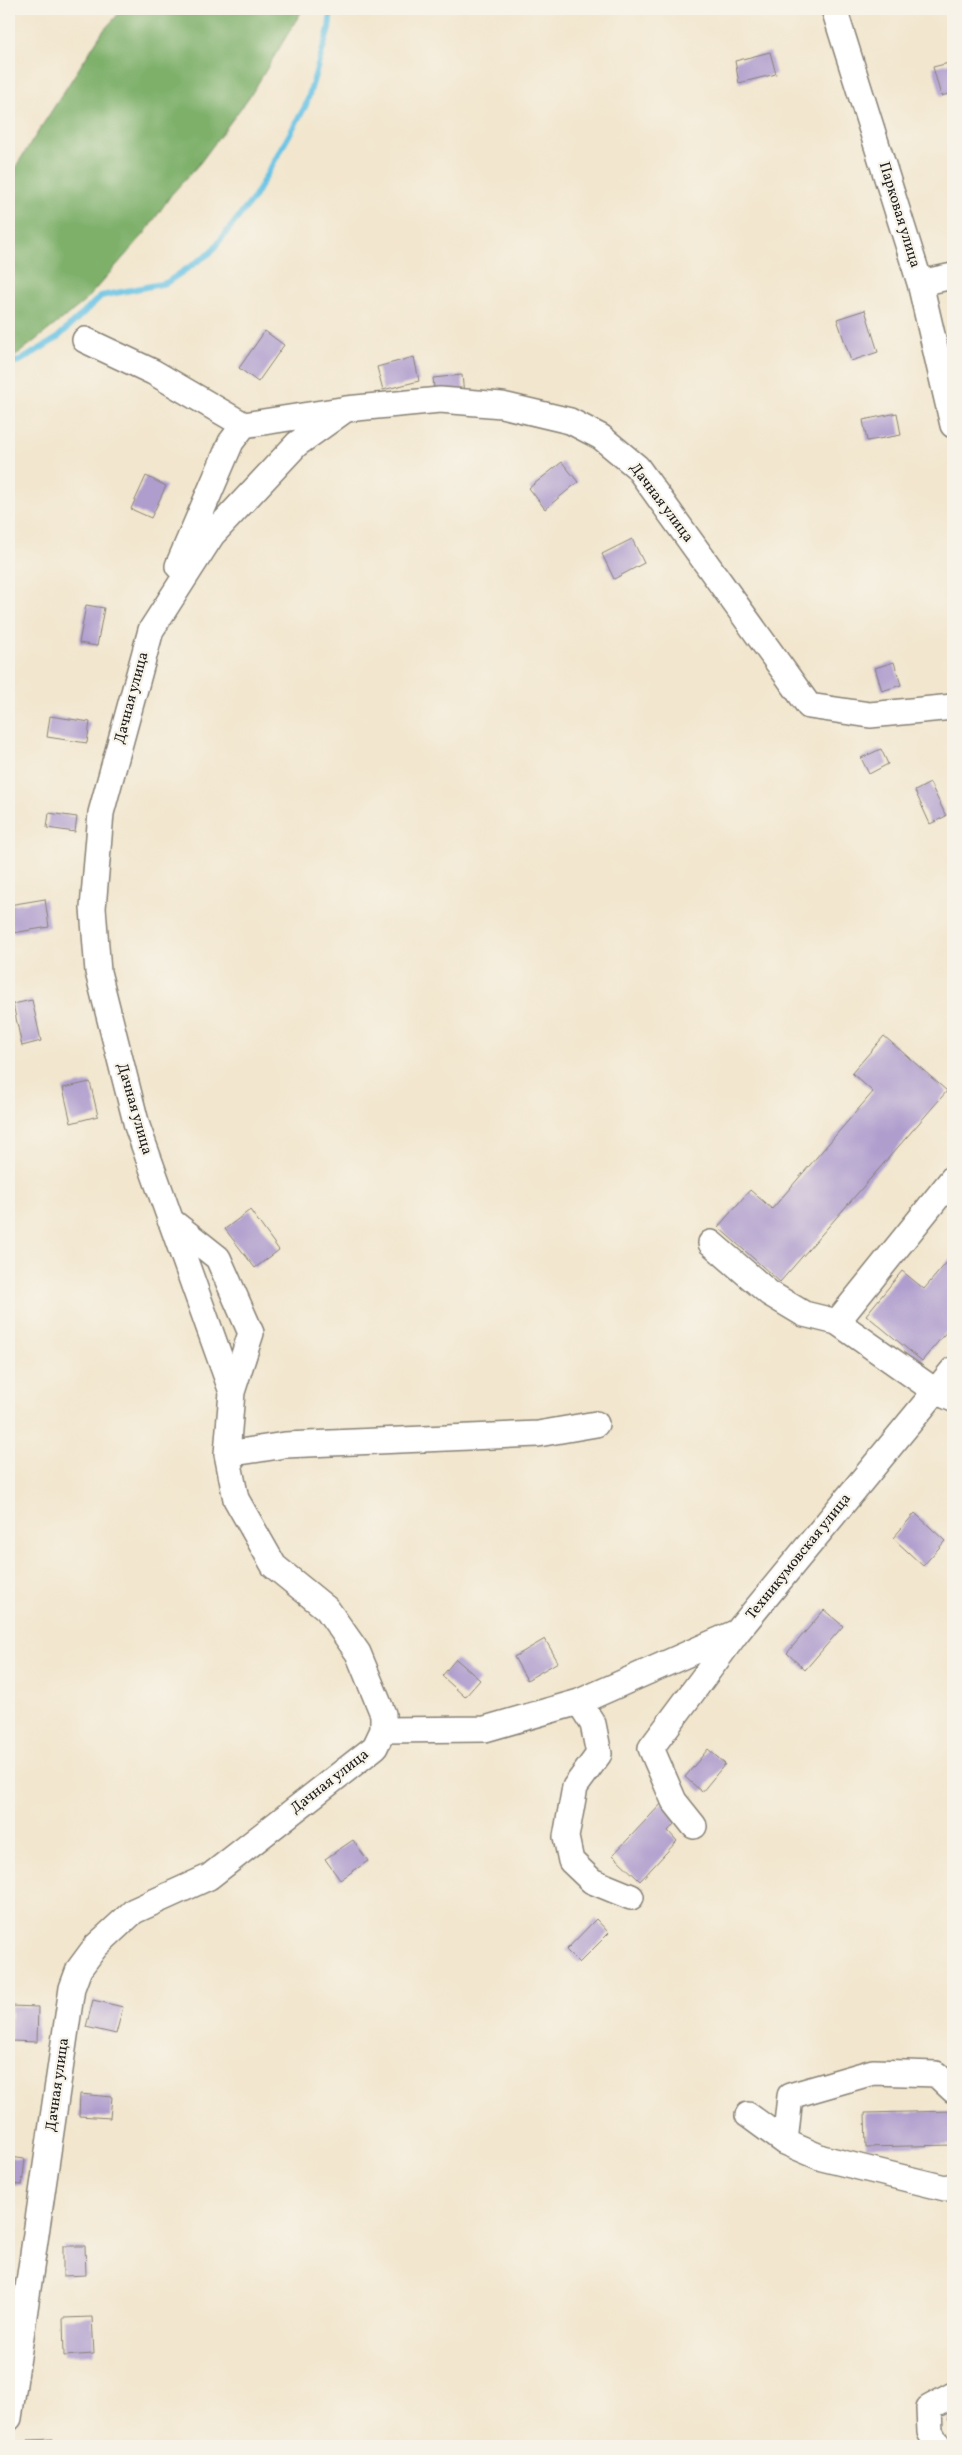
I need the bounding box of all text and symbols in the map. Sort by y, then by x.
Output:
street label: Парковая улица [873,159,925,271]
street label: Дачная улица [624,459,698,547]
street label: Дачная улица [110,650,154,746]
street label: Дачная улица [111,1061,157,1157]
street label: Техникумовская улица [741,1489,857,1625]
street label: Дачная улица [286,1745,374,1819]
street label: Дачная улица [41,2037,75,2133]

